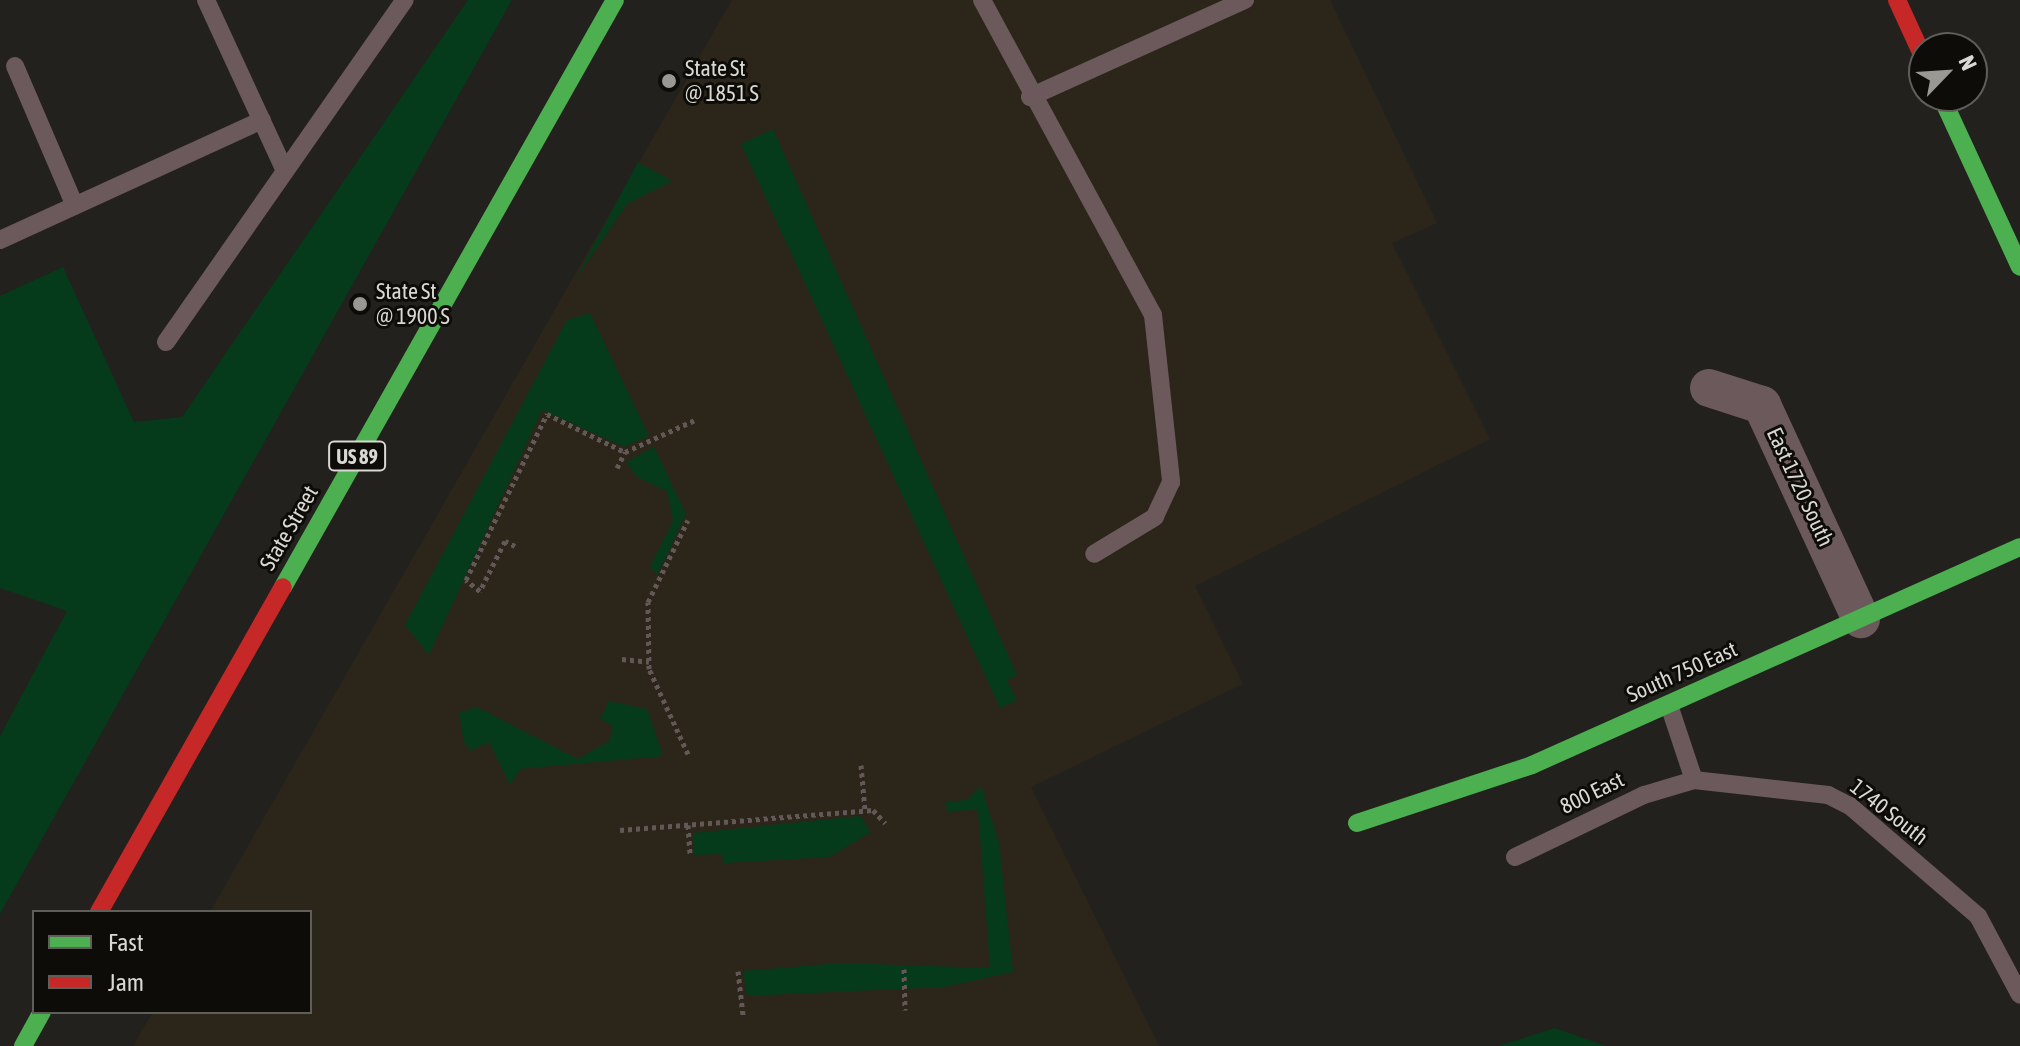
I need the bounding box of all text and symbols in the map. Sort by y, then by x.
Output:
north arrow [1908,32,1988,112]
text: N [1953,51,1982,74]
place label: State St @ 1851 S [685,55,759,106]
marker: State St @ 1851 S [660,72,678,90]
place label: State St @ 1900 S [376,278,450,330]
marker: State St @ 1900 S [351,295,369,313]
street label: East 1720 South [1761,423,1839,551]
road number: US 89 [327,440,387,472]
street label: State Street [254,481,324,575]
street label: South 750 East [1623,636,1741,708]
street label: 800 East [1556,766,1628,820]
street label: 1740 South [1845,773,1933,851]
legend [32,910,312,1014]
text: Fast [108,929,144,956]
text: Jam [108,969,144,996]

